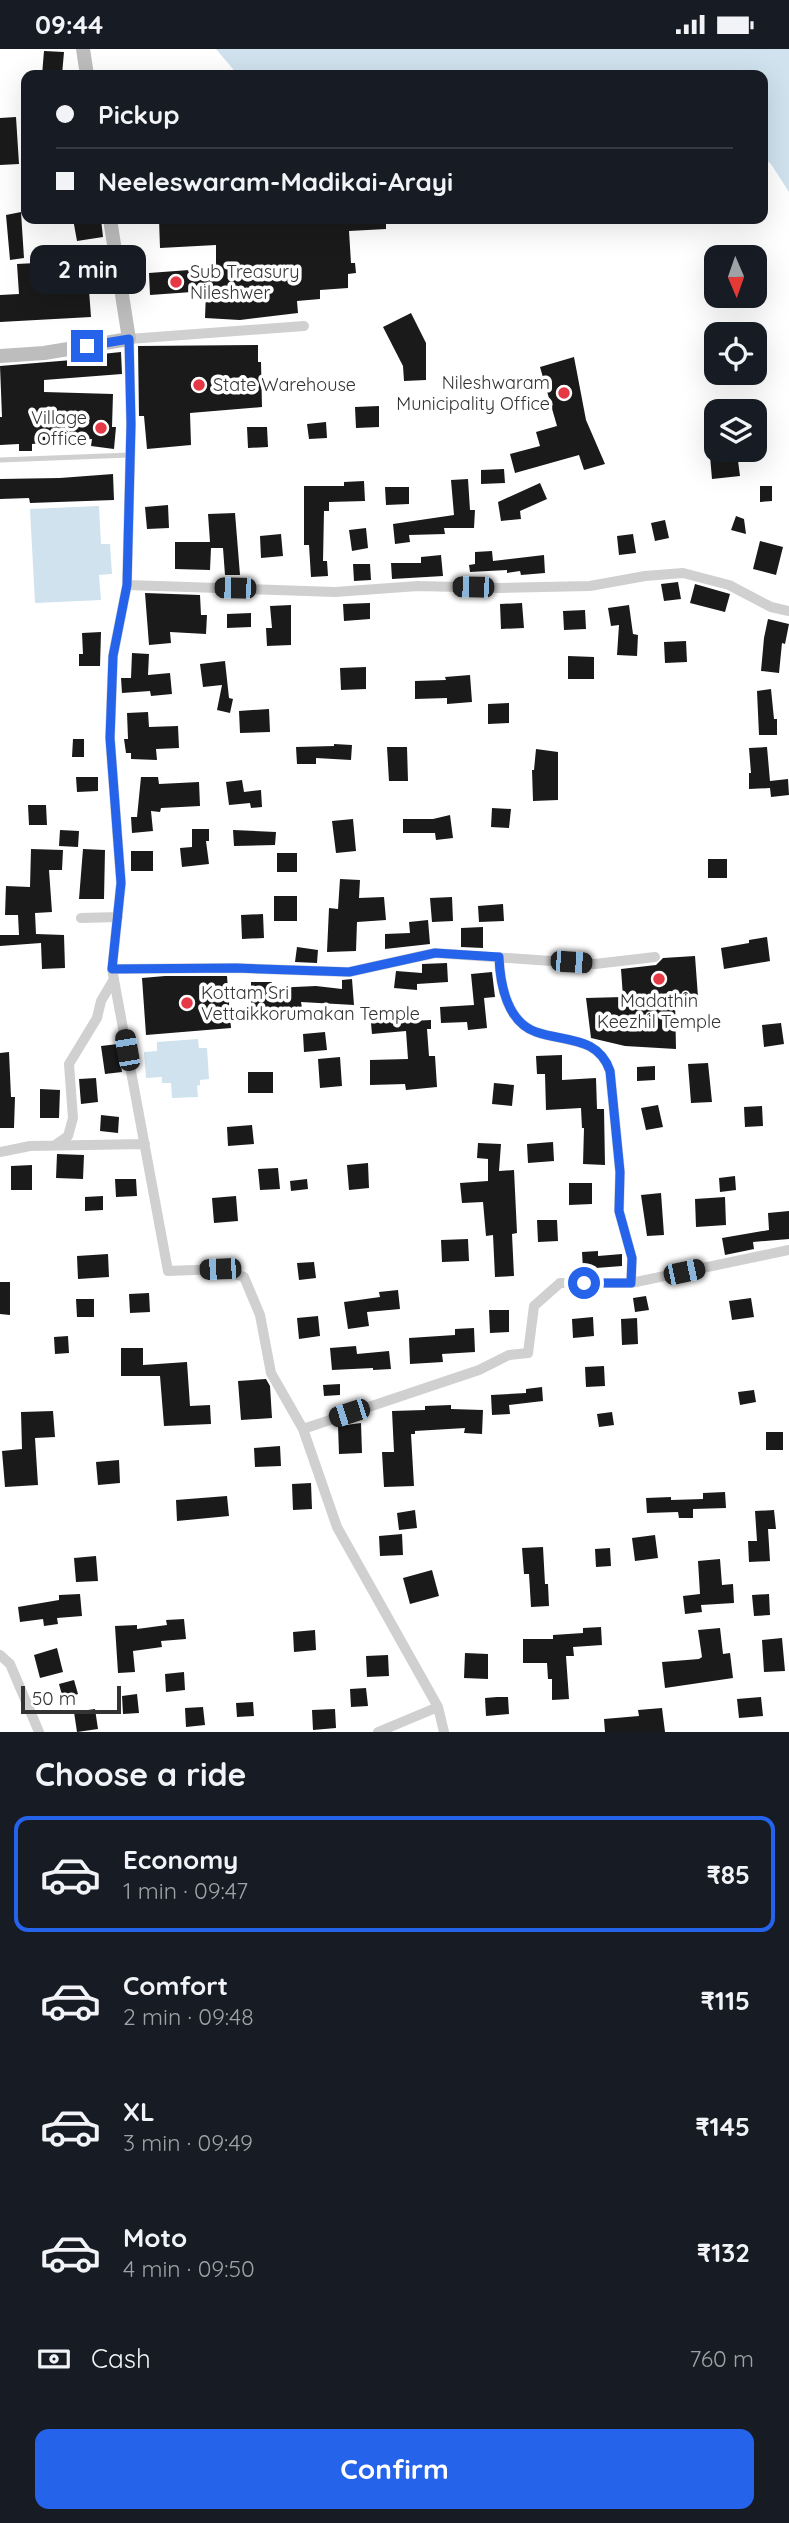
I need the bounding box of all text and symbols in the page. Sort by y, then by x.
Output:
text: 09:44 [35,8,103,41]
text: Pickup [98,98,180,131]
text: Neeleswaram-Madikai-Arayi [98,165,453,198]
callout: 2 min [29,245,145,293]
north arrow [704,245,766,308]
map controls [704,245,767,462]
text: 2 min [58,255,118,284]
place label: Sub Treasury Nileshwer [190,260,300,304]
marker: Sub Treasury Nileshwer [168,274,184,290]
button: locate [704,322,767,385]
route end [71,330,103,362]
place label: Nileshwaram Municipality Office [396,371,550,415]
place label: State Warehouse [213,373,356,396]
marker: State Warehouse [191,377,207,393]
marker: Nileshwaram Municipality Office [556,385,572,401]
button: layers [704,399,767,462]
place label: Village Office [31,406,87,450]
marker: Village Office [93,420,109,436]
car [452,576,495,598]
car [214,577,257,599]
car [550,950,593,974]
marker: Madathin Keezhil Temple [651,971,667,987]
place label: Kottam Sri Vettaikkorumakan Temple [201,981,420,1025]
place label: Madathin Keezhil Temple [597,989,721,1033]
marker: Kottam Sri Vettaikkorumakan Temple [179,995,195,1011]
car [114,1027,141,1073]
car [662,1257,707,1287]
car [199,1258,242,1280]
route start [568,1267,600,1299]
car [326,1397,373,1429]
scale bar [21,1683,121,1715]
text: 50 m [32,1686,76,1710]
text: Choose a ride [35,1754,247,1794]
icon: car [39,1843,102,1906]
text: Economy [123,1843,238,1876]
text: ₹85 [706,1858,750,1891]
text: 1 min · 09:47 [123,1876,248,1905]
icon: car [39,1969,102,2032]
text: Comfort [123,1969,228,2002]
text: ₹115 [700,1984,750,2017]
text: 2 min · 09:48 [123,2002,254,2031]
icon: car [39,2095,102,2158]
text: XL [123,2095,155,2128]
text: ₹145 [695,2110,750,2143]
text: 3 min · 09:49 [123,2128,253,2157]
icon: car [39,2221,102,2284]
text: Moto [123,2221,187,2254]
text: ₹132 [697,2236,750,2269]
text: 4 min · 09:50 [123,2254,255,2283]
icon: cash [35,2340,73,2378]
text: Cash [91,2342,151,2375]
text: 760 m [690,2344,754,2373]
button: Confirm [35,2429,754,2509]

